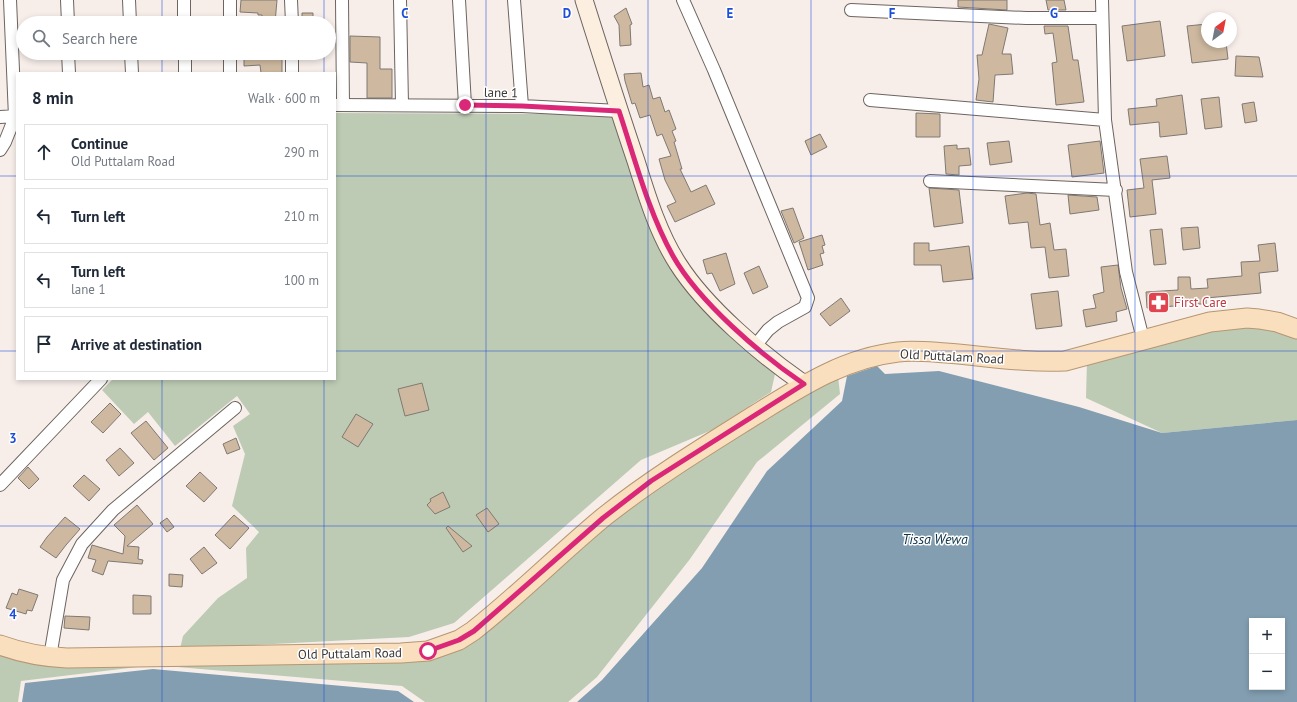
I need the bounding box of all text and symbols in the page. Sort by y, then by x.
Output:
text: C [401,5,409,22]
text: D [563,5,571,22]
text: E [727,5,734,22]
text: F [889,5,896,22]
text: G [1050,5,1058,22]
north arrow [1201,12,1237,48]
search box [16,16,336,60]
icon: search [30,27,52,49]
text: Search here [62,29,138,48]
street label: lane 1 [484,84,518,101]
text: 8 min [32,87,73,109]
text: Walk · 600 m [248,90,320,107]
route end [456,96,474,114]
text: Continue [71,134,128,153]
icon: ahead [33,141,55,163]
text: 290 m [284,144,319,161]
text: Old Puttalam Road [71,153,175,170]
icon: left [33,205,55,227]
text: Turn left [71,207,125,226]
text: 210 m [284,208,319,225]
text: Turn left [71,262,125,281]
icon: left [33,269,55,291]
text: 100 m [284,272,319,289]
text: lane 1 [71,281,106,298]
pharmacy icon: First Care [1146,289,1172,315]
place label: First Care [1174,294,1227,311]
icon: arrive [33,333,55,355]
text: Arrive at destination [71,335,202,354]
street label: Old Puttalam Road [900,345,1004,368]
text: 3 [9,430,17,447]
water label: Tissa Wewa [902,530,968,548]
text: 4 [9,606,17,623]
map controls [1249,618,1285,690]
button: + [1249,618,1285,654]
route start [419,642,437,660]
street label: Old Puttalam Road [298,644,402,663]
button: − [1249,654,1285,690]

